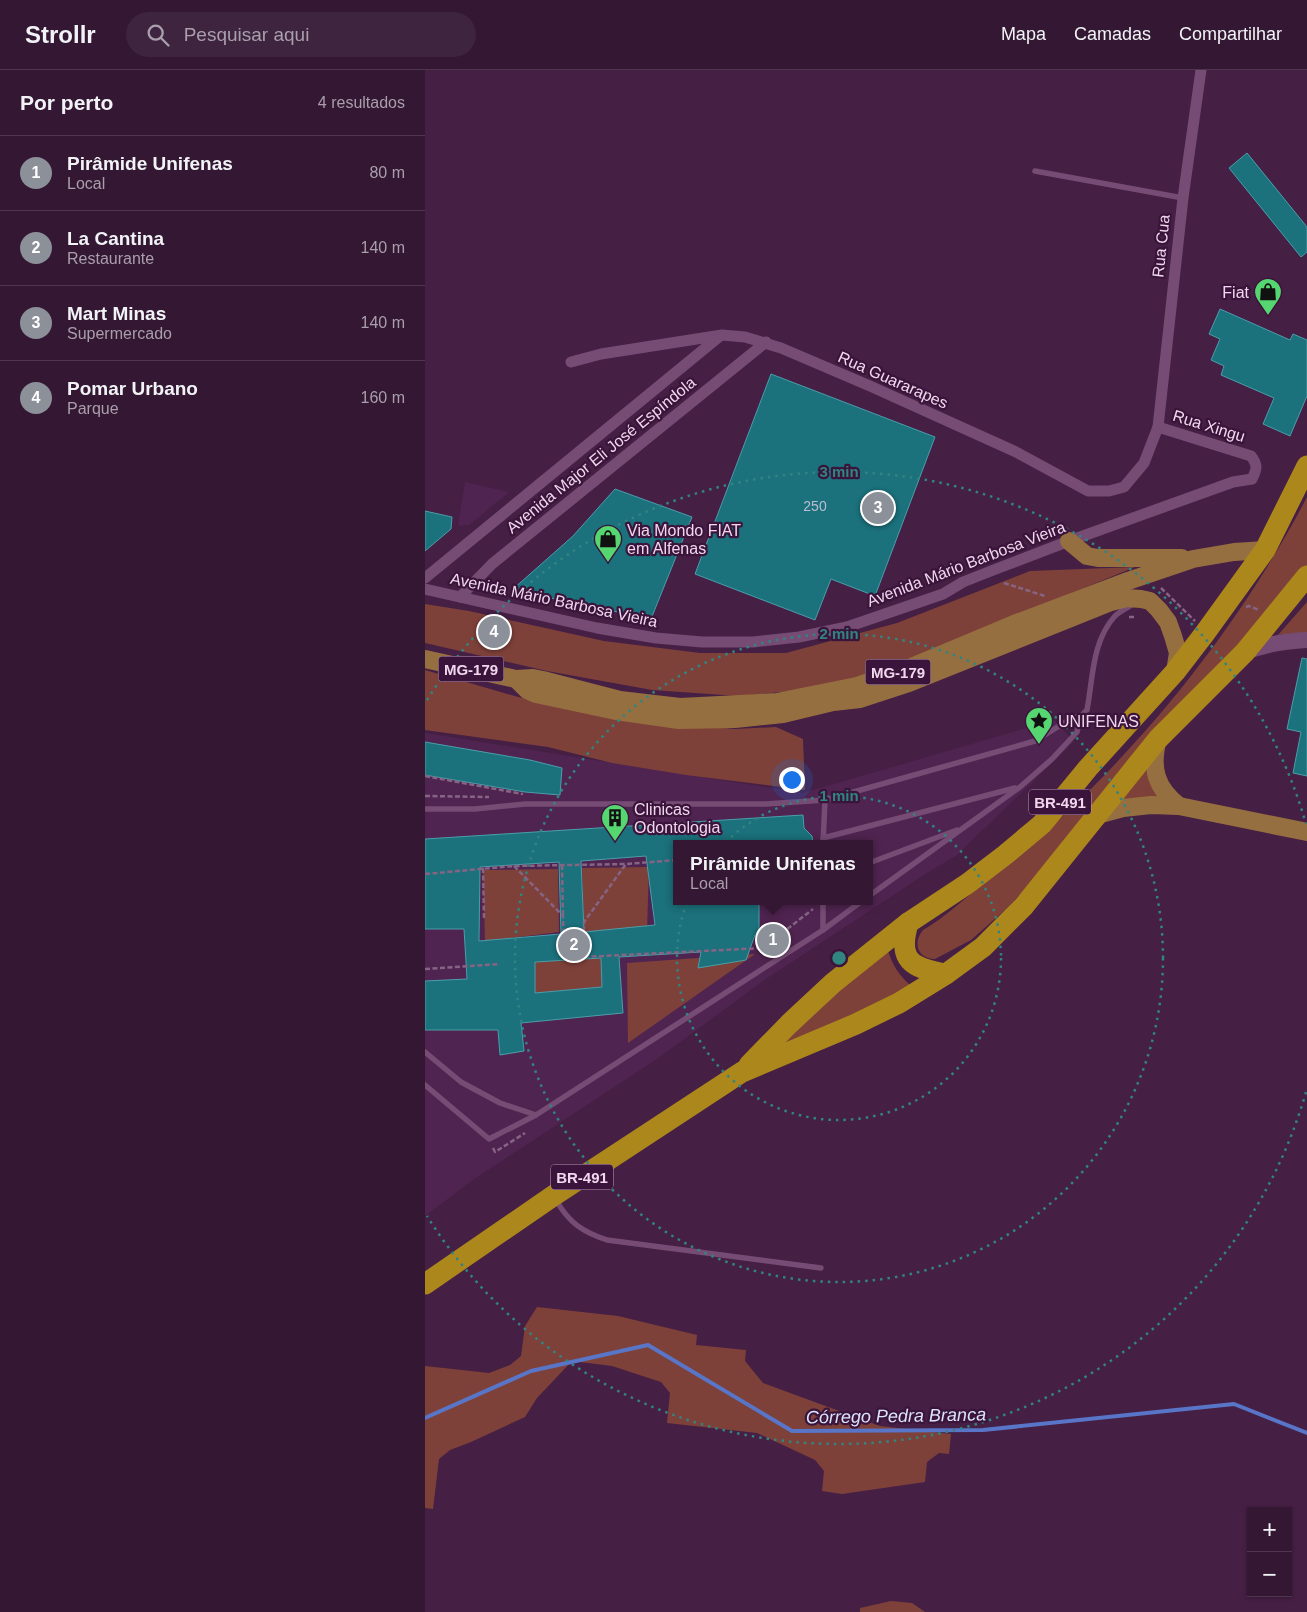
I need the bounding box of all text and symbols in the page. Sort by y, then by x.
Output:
search box [126,12,476,57]
text: Strollr [25,21,96,48]
icon: search [144,21,172,49]
text: Pesquisar aqui [184,24,309,45]
text: Mapa [1001,24,1046,44]
text: Camadas [1074,24,1151,44]
text: Compartilhar [1179,24,1282,44]
text: Por perto [20,91,113,114]
text: 4 resultados [318,94,405,111]
text: Pirâmide Unifenas [67,153,233,174]
text: 1 [32,164,40,181]
text: 80 m [369,164,405,181]
text: Local [67,175,105,192]
street label: Rua Cua [1149,214,1173,278]
text: La Cantina [67,228,164,249]
text: 2 [32,239,40,256]
text: 140 m [361,239,405,256]
text: Restaurante [67,250,154,267]
shop icon: Fiat [1253,277,1283,316]
place label: Fiat [1222,284,1250,301]
text: Mart Minas [67,303,166,324]
text: 3 [32,314,40,331]
text: 140 m [361,314,405,331]
text: Supermercado [67,325,172,342]
street label: Rua Guararapes [836,348,950,412]
street label: Avenida Major Eli José Espíndola [503,373,699,537]
text: Pomar Urbano [67,378,198,399]
text: 4 [32,389,40,406]
text: 160 m [361,389,405,406]
text: Parque [67,400,119,417]
street label: Rua Xingu [1171,407,1247,445]
text: 3 min [819,463,859,480]
pin: 3 [862,489,894,527]
house number: 250 [803,498,827,514]
street label: Avenida Mário Barbosa Vieira [864,518,1068,610]
place label: Via Mondo FIAT em Alfenas [627,522,741,557]
shop icon: Via Mondo FIAT em Alfenas [593,524,623,563]
street label: Avenida Mário Barbosa Vieira [449,570,659,630]
pin: 4 [478,613,510,651]
text: 2 min [819,625,859,642]
road number: MG-179 [438,656,503,682]
road number: MG-179 [865,660,931,684]
place icon: UNIFENAS [1024,706,1054,745]
place label: UNIFENAS [1058,713,1139,730]
your location [779,767,805,793]
text: 1 min [819,787,859,804]
road number: BR-491 [1029,790,1091,814]
place label: Clinicas Odontologia [634,801,720,836]
building icon: Clinicas Odontologia [600,803,630,842]
popup [673,840,873,905]
text: Pirâmide Unifenas [690,853,856,874]
text: Local [690,875,728,892]
pin: 1 [757,921,789,959]
pin: 2 [558,926,590,964]
centre of rings [830,949,848,967]
road number: BR-491 [551,1164,613,1190]
water label: Córrego Pedra Branca [806,1404,986,1428]
map controls [1247,1507,1292,1597]
button: + [1247,1507,1292,1552]
button: − [1247,1552,1292,1597]

